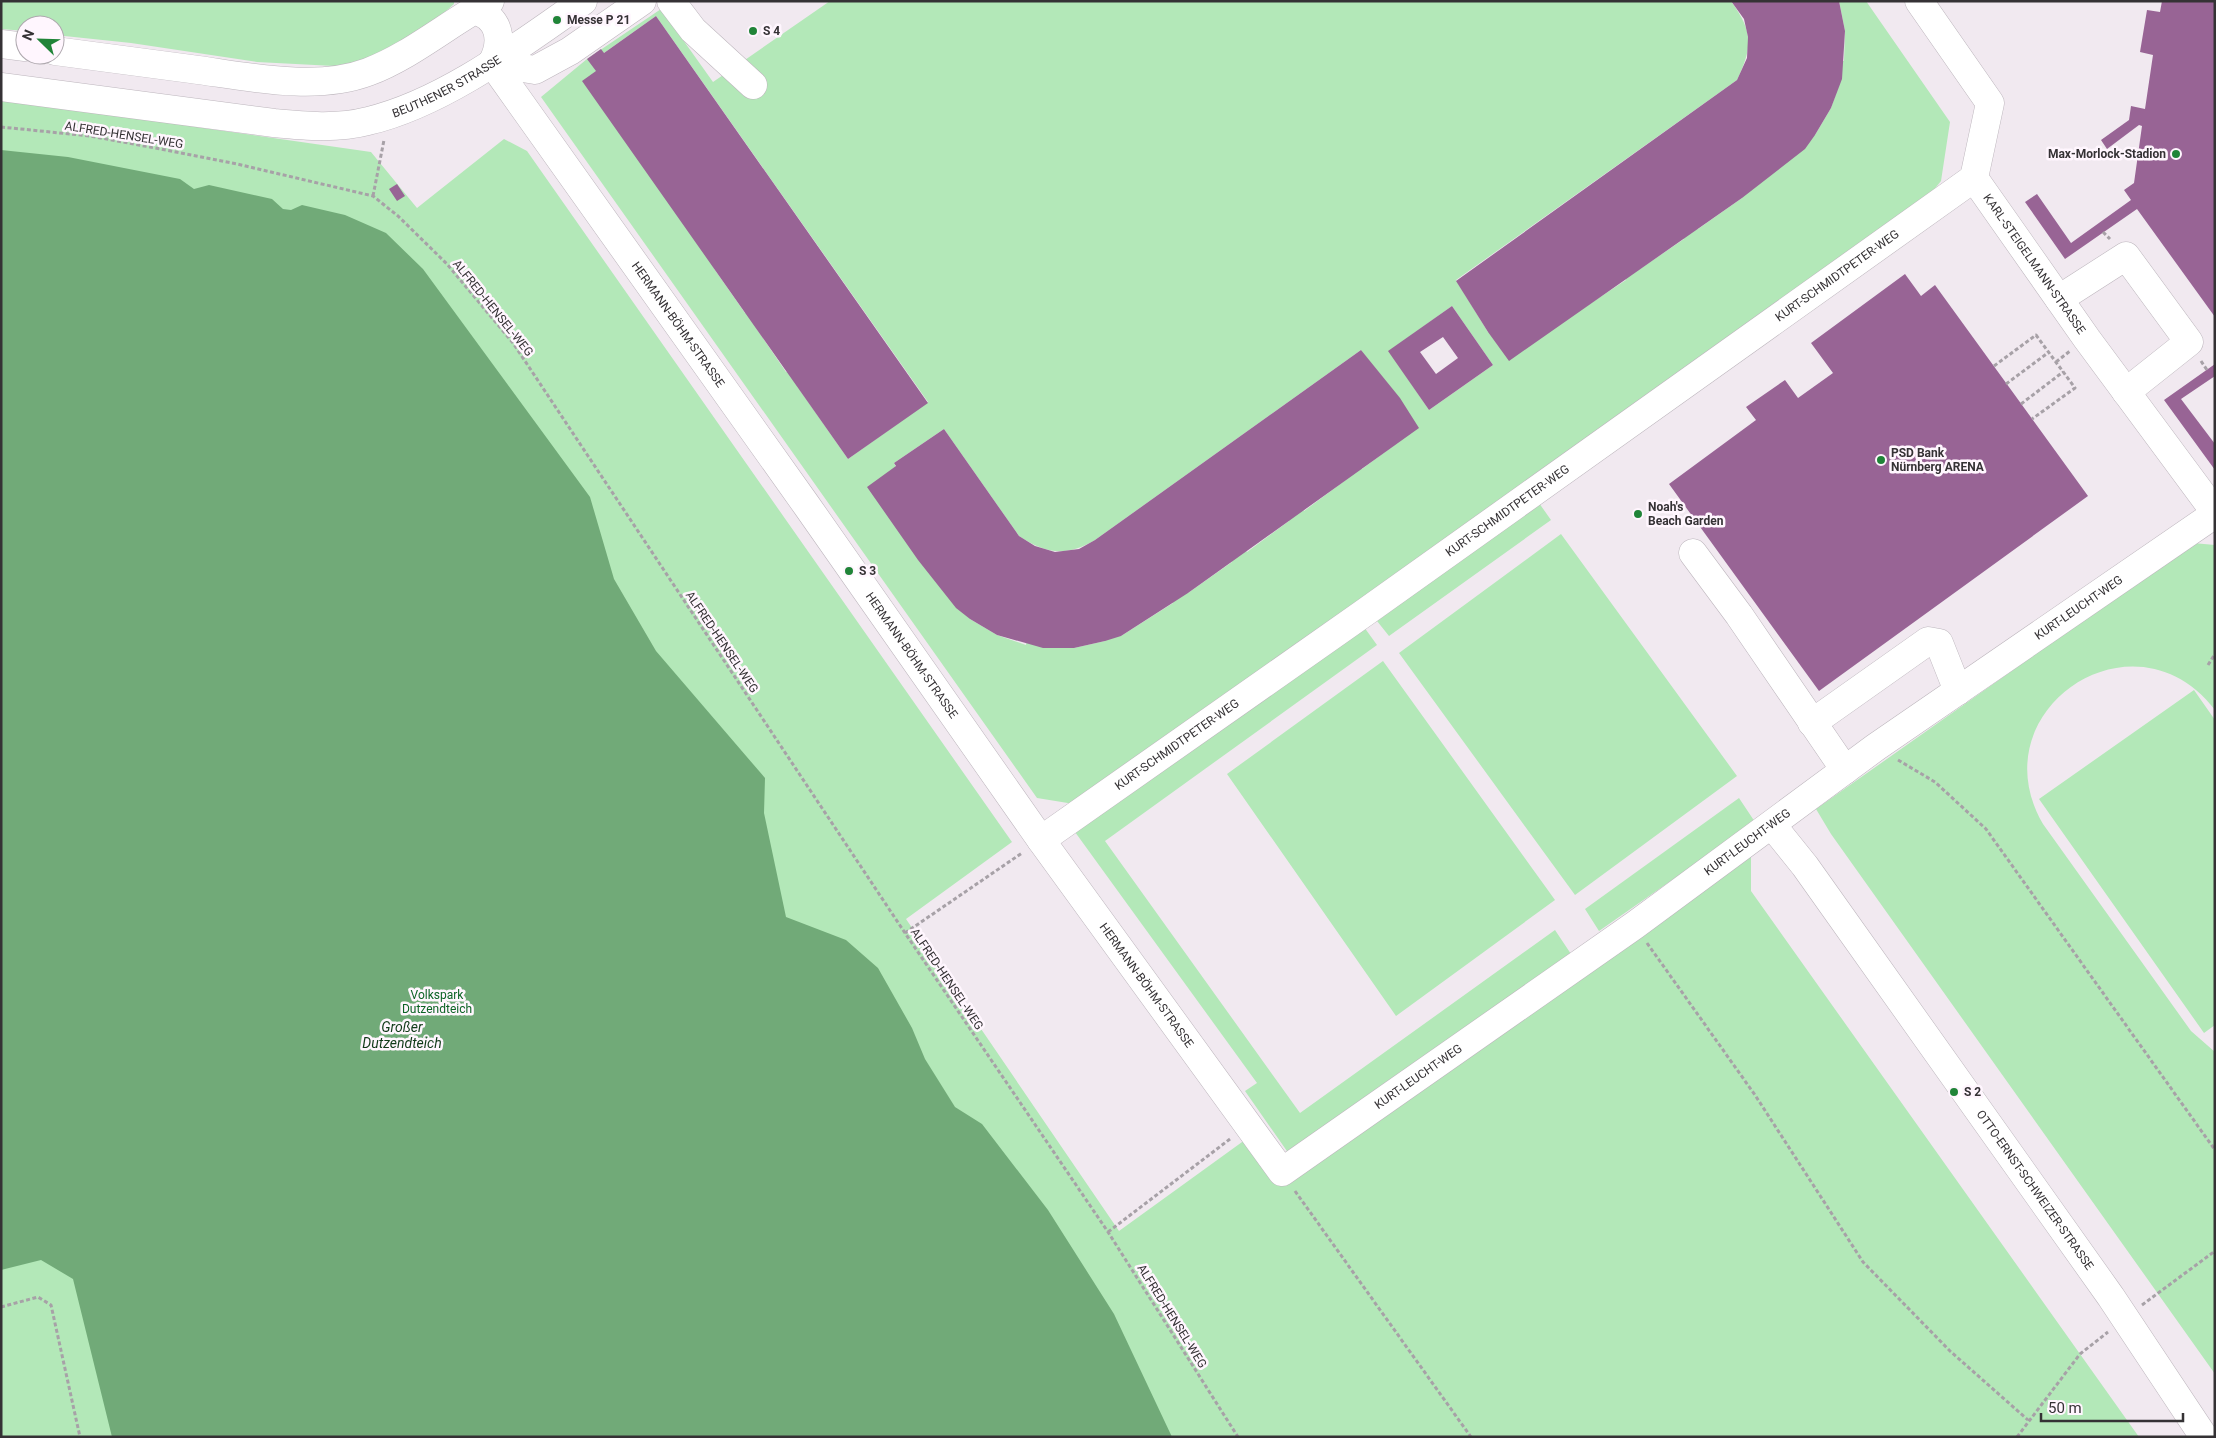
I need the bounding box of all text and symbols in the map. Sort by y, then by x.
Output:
place label: Messe P 21 [567,13,630,27]
marker: Messe P 21 [551,14,563,26]
north arrow [15,15,65,65]
place label: S 4 [763,24,780,38]
marker: S 4 [747,25,759,37]
text: N [19,27,37,43]
street label: BEUTHENER STRASSE [390,52,504,120]
street label: ALFRED-HENSEL-WEG [64,119,184,151]
place label: Max-Morlock-Stadion [2048,147,2166,161]
marker: Max-Morlock-Stadion [2170,148,2182,160]
street label: KARL-STEIGELMANN-STRASSE [1980,191,2088,337]
street label: KURT-SCHMIDTPETER-WEG [1773,227,1902,324]
street label: ALFRED-HENSEL-WEG [450,257,536,359]
street label: HERMANN-BÖHM-STRASSE [629,259,727,390]
place label: PSD Bank Nürnberg ARENA [1891,446,1985,474]
marker: PSD Bank Nürnberg ARENA [1875,454,1887,466]
street label: KURT-SCHMIDTPETER-WEG [1443,462,1572,559]
place label: Noah's Beach Garden [1648,500,1724,528]
marker: Noah's Beach Garden [1632,508,1644,520]
place label: S 3 [859,564,876,578]
marker: S 3 [843,565,855,577]
street label: KURT-LEUCHT-WEG [2032,573,2125,643]
street label: ALFRED-HENSEL-WEG [683,588,761,696]
street label: HERMANN-BÖHM-STRASSE [863,590,961,721]
street label: KURT-SCHMIDTPETER-WEG [1112,696,1242,793]
street label: KURT-LEUCHT-WEG [1701,806,1793,878]
street label: HERMANN-BÖHM-STRASSE [1097,920,1196,1050]
street label: ALFRED-HENSEL-WEG [908,925,986,1033]
park label: Volkspark Dutzendteich [402,988,472,1016]
water label: Großer Dutzendteich [362,1019,442,1051]
street label: KURT-LEUCHT-WEG [1372,1041,1465,1112]
place label: S 2 [1964,1085,1981,1099]
marker: S 2 [1948,1086,1960,1098]
street label: OTTO-ERNST-SCHWEIZER-STRASSE [1974,1107,2097,1273]
street label: ALFRED-HENSEL-WEG [1134,1262,1210,1370]
scale bar [2041,1390,2184,1422]
text: 50 m [2048,1399,2082,1417]

